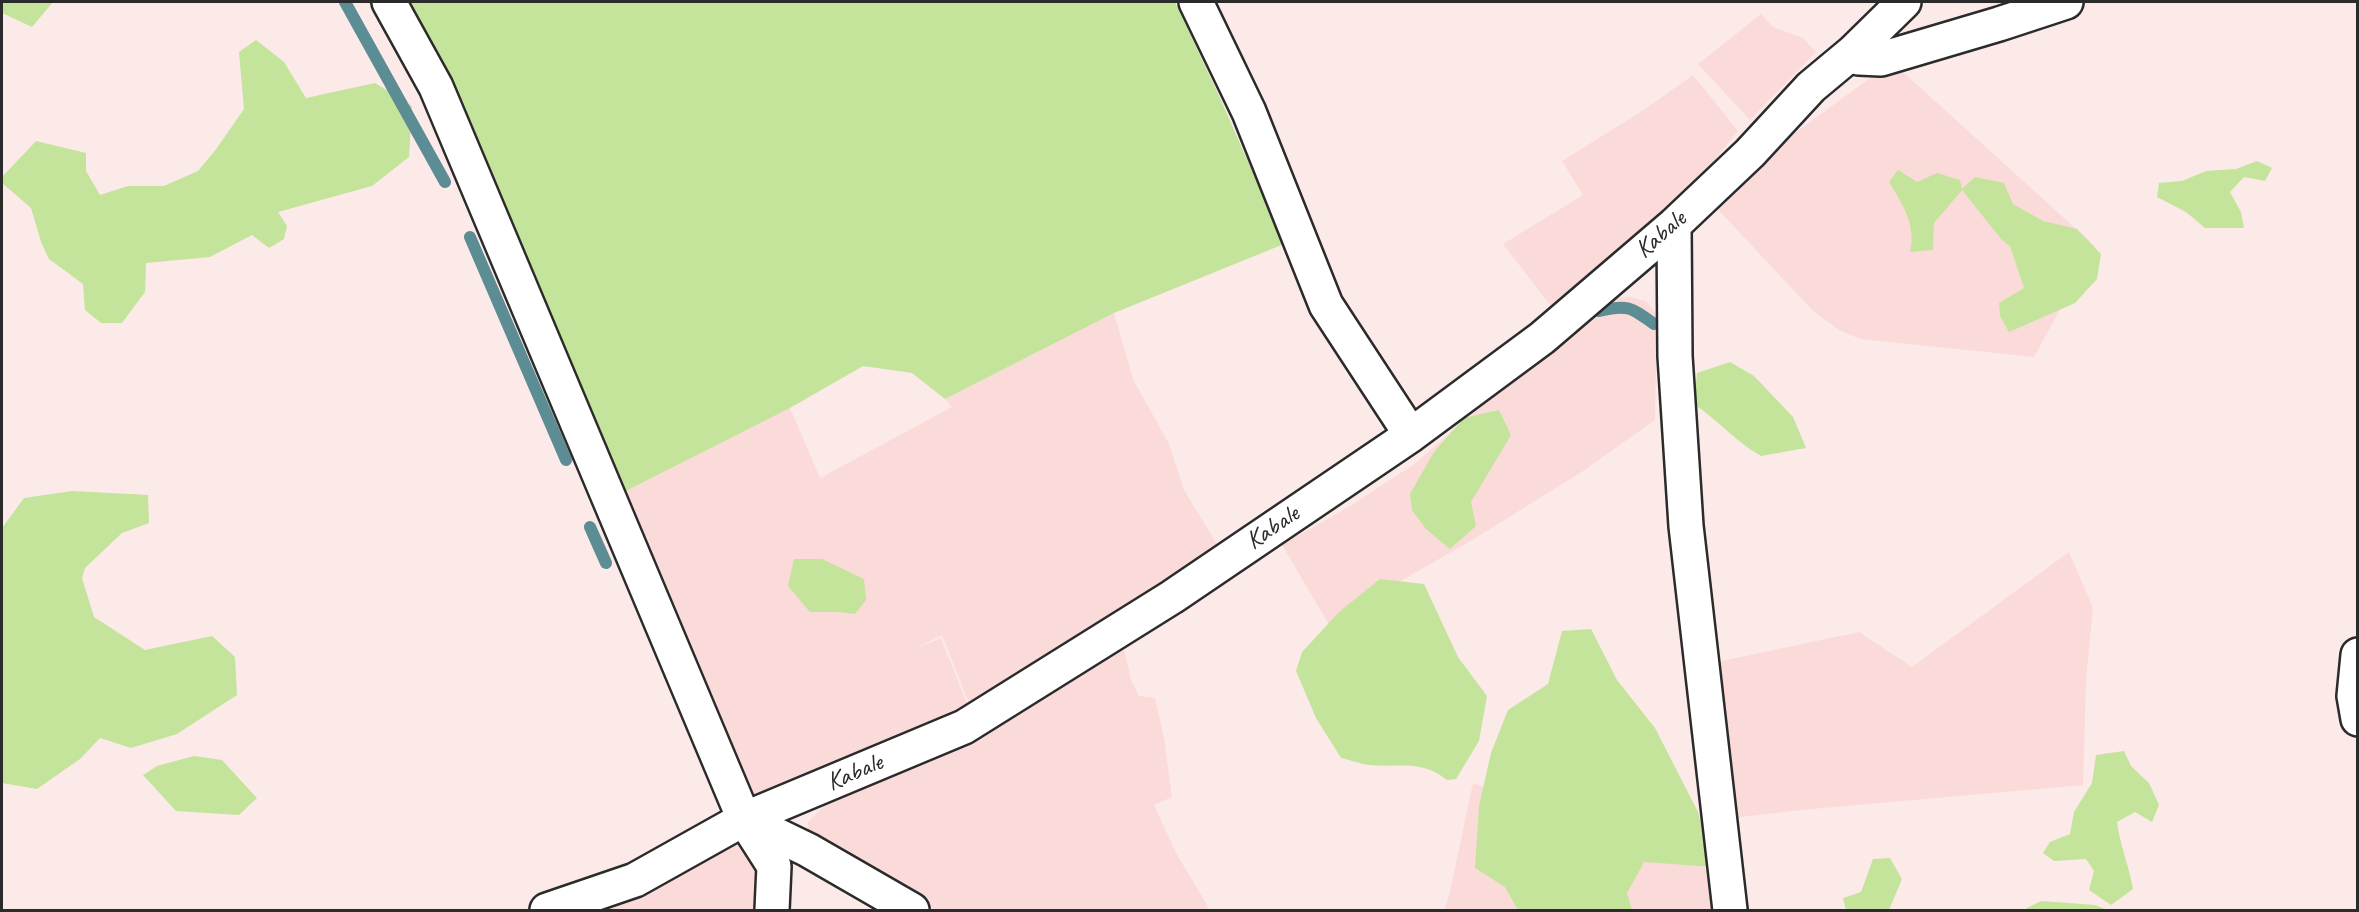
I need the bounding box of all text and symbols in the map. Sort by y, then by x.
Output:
street label: Kabale [1629,204,1693,266]
street label: Kabale [1240,499,1306,557]
street label: Kabale [822,747,888,799]

